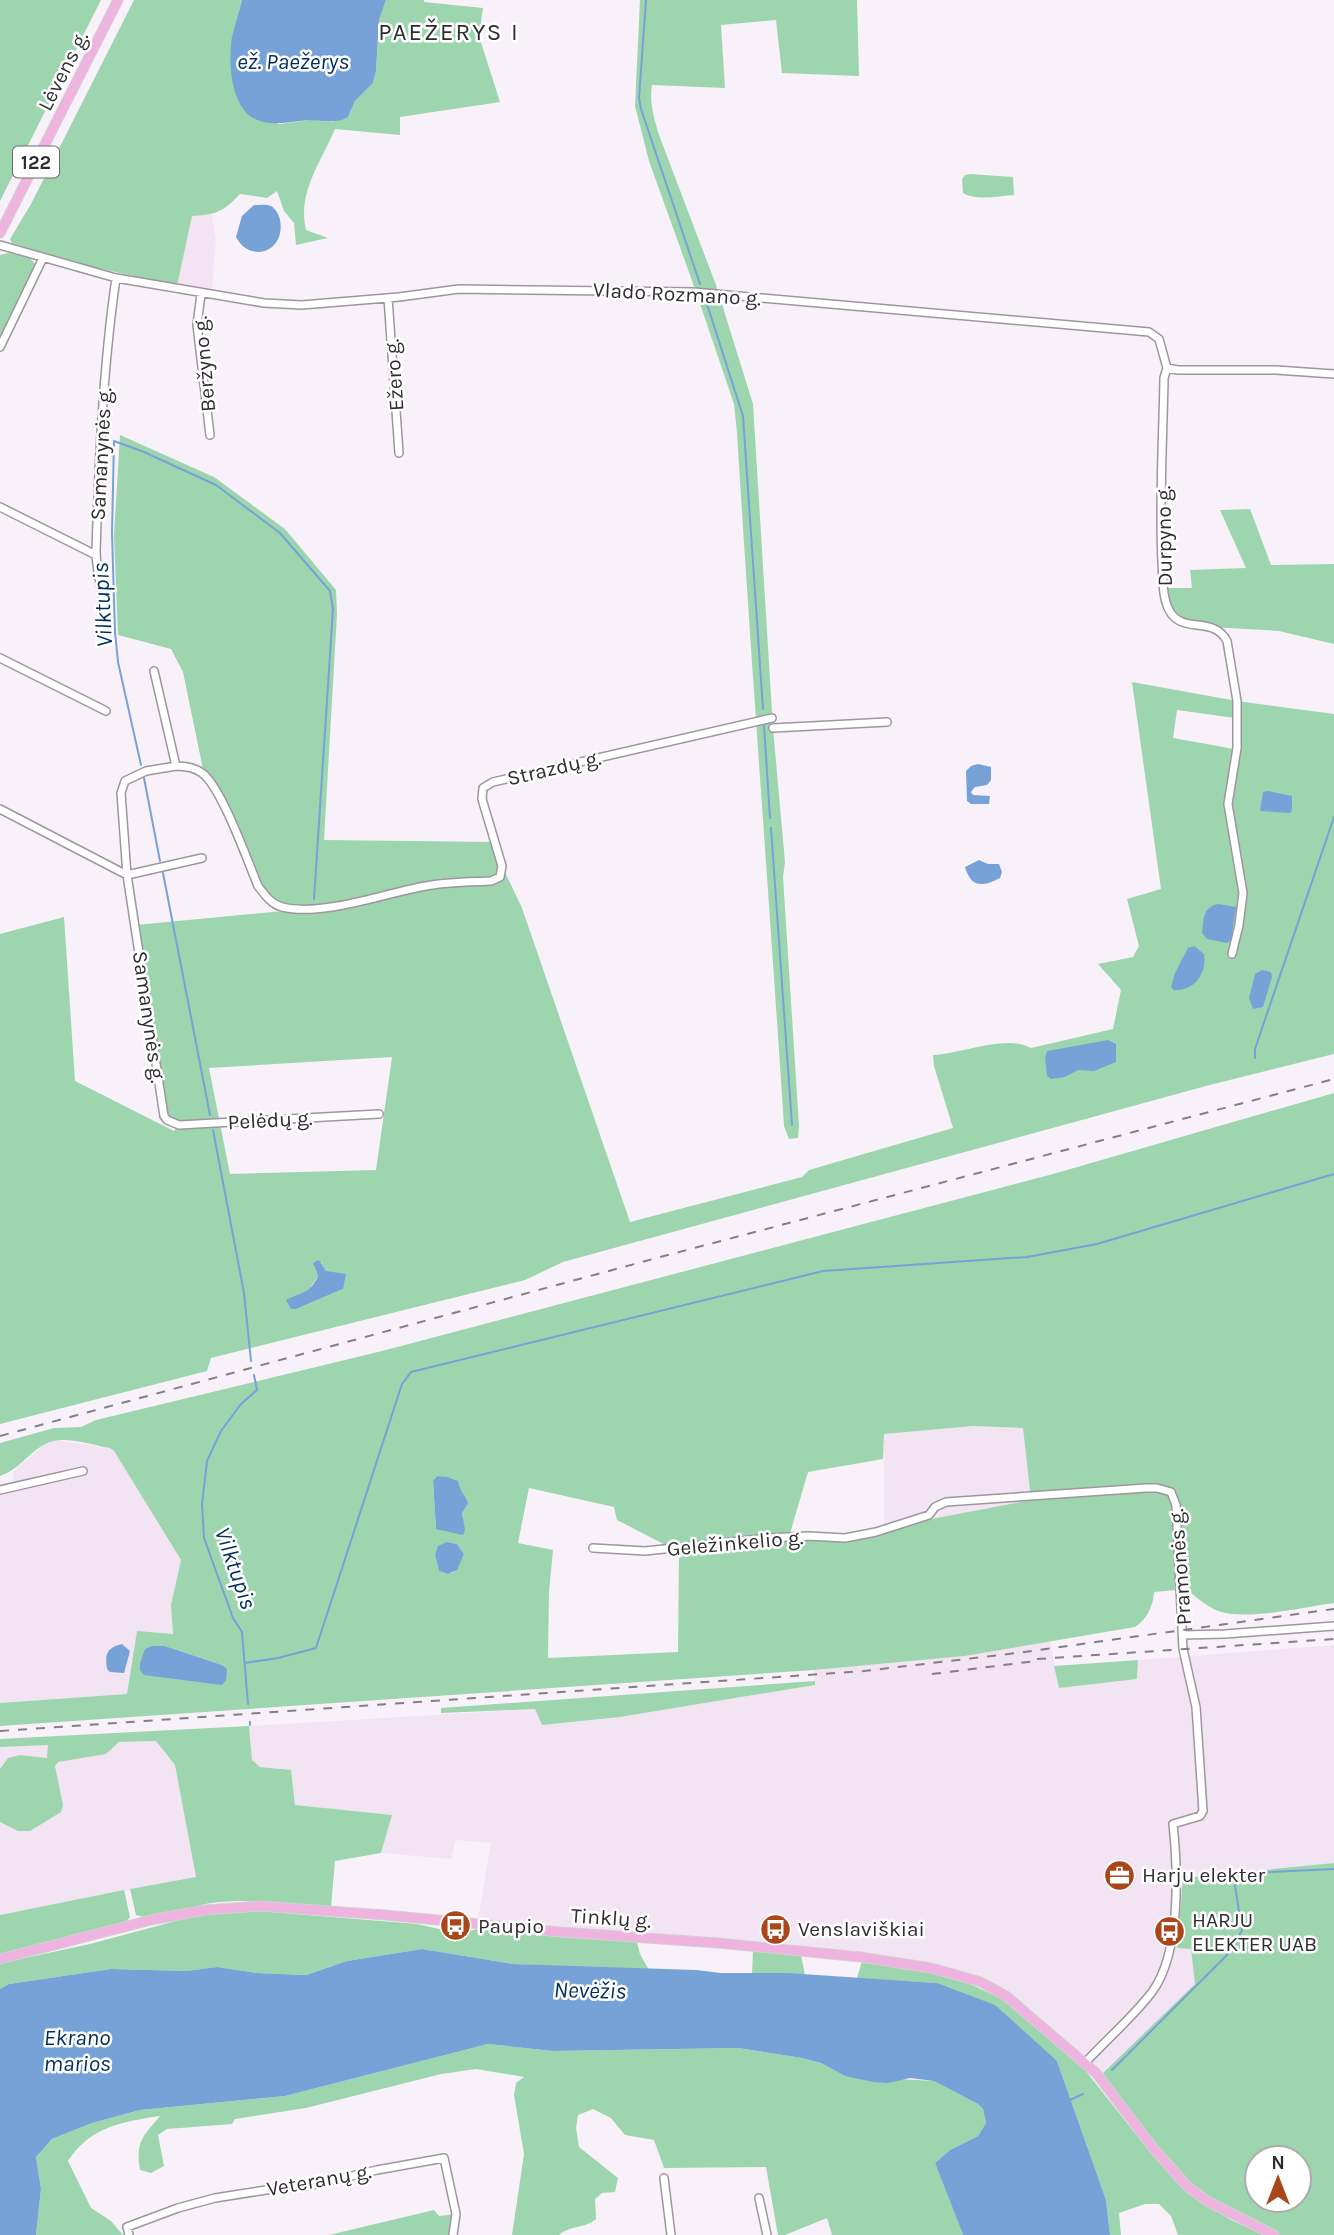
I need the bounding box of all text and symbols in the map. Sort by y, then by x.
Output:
district label: PAEŽERYS I [378,18,520,46]
street label: Lėvens g. [33,27,93,115]
water label: ež. Paežerys [237,48,349,75]
road number: 122 [13,146,59,178]
street label: Vlado Rozmano g. [592,278,762,310]
street label: Beržyno g. [188,315,220,413]
street label: Ežero g. [379,338,408,412]
street label: Samanynės g. [86,387,116,521]
street label: Durpyno g. [1151,485,1177,587]
water label: Vilktupis [87,562,118,648]
street label: Strazdų g. [505,746,603,790]
street label: Samanynės g. [128,949,170,1085]
street label: Pelėdų g. [227,1106,313,1134]
street label: Pramonės g. [1164,1508,1196,1626]
water label: Vilktupis [209,1524,262,1613]
street label: Geležinkelio g. [666,1525,804,1561]
office icon: Harju elekter [1102,1858,1136,1892]
place label: Harju elekter [1142,1863,1265,1887]
street label: Tinklų g. [570,1903,652,1933]
place label: HARJU ELEKTER UAB [1192,1908,1317,1956]
bus stop icon: Paupio [438,1909,472,1943]
bus stop icon: Venslaviškiai [758,1912,792,1946]
place label: Paupio [478,1914,544,1938]
bus stop icon: HARJU ELEKTER UAB [1152,1915,1186,1949]
place label: Venslaviškiai [798,1917,925,1941]
water label: Nevėžis [553,1976,627,2005]
water label: Ekrano marios [43,2024,111,2077]
north arrow [1243,2144,1313,2214]
text: N [1271,2152,1285,2174]
street label: Veteranų g. [265,2159,373,2201]

